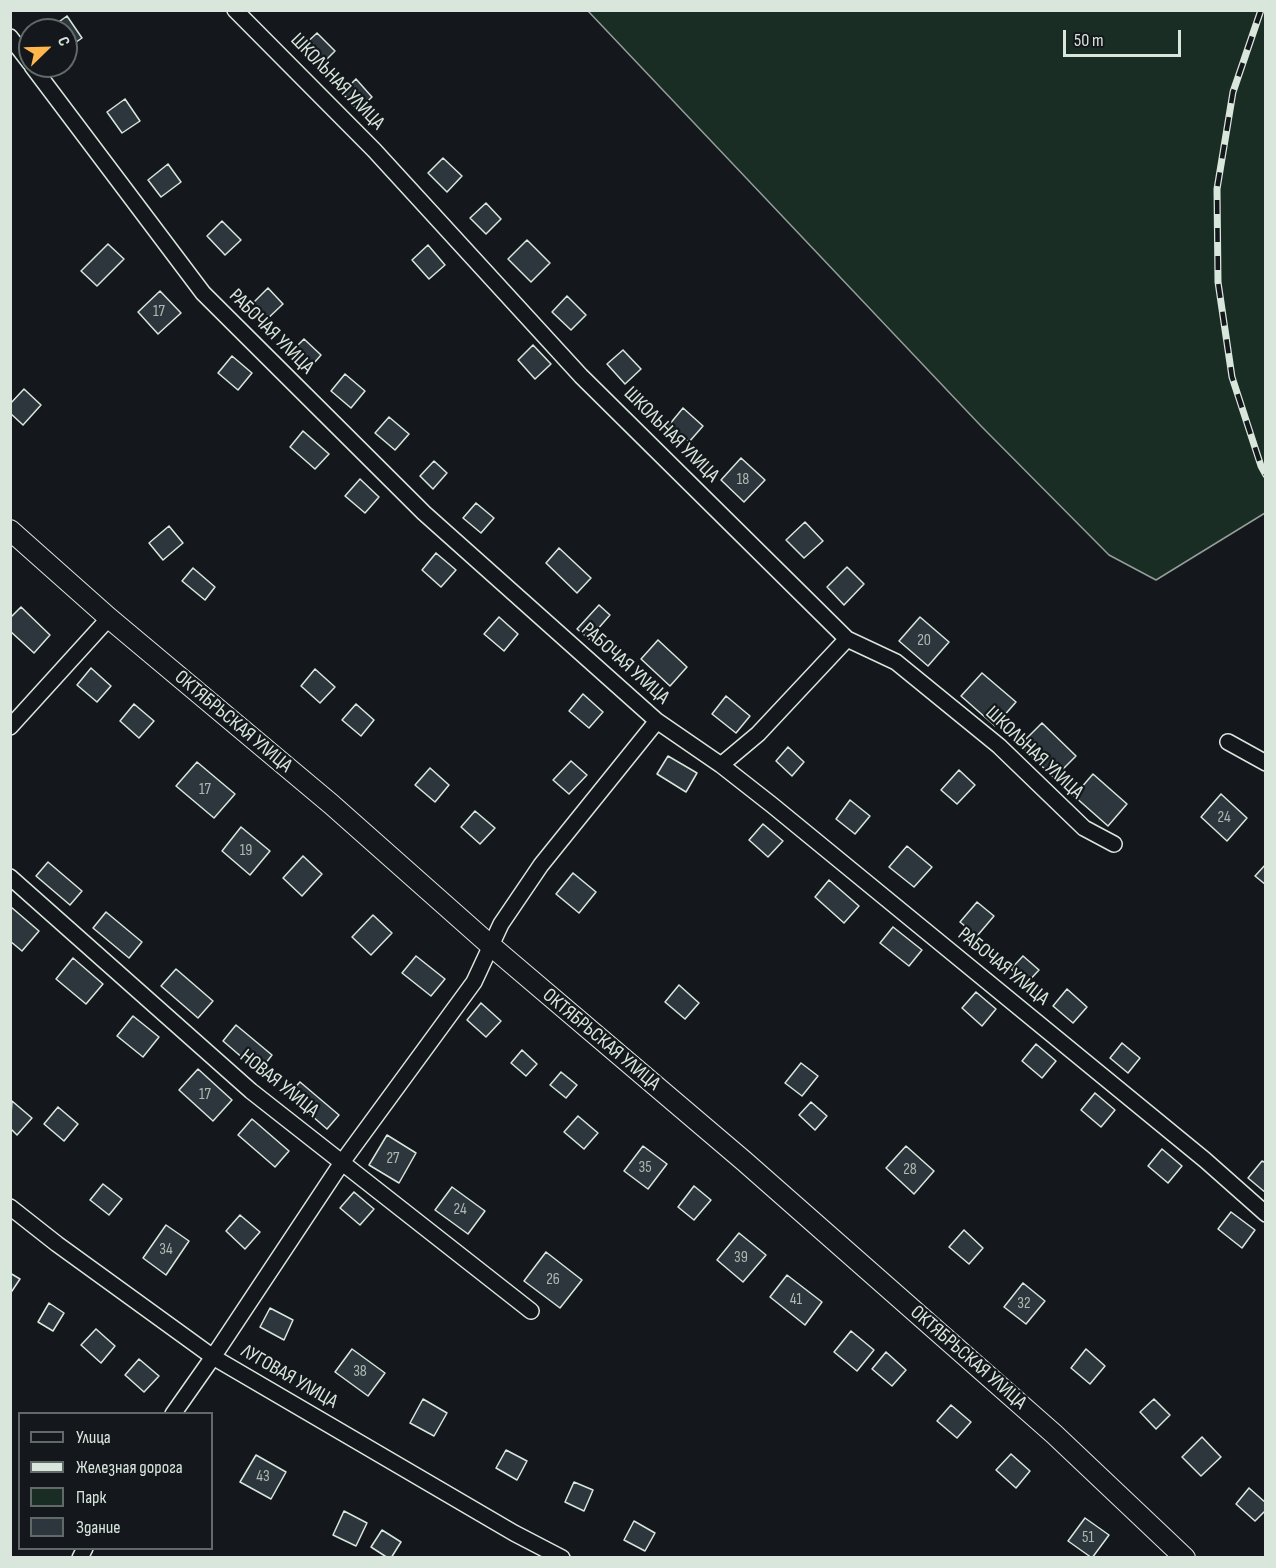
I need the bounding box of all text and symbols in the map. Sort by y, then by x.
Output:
north arrow [18,18,78,78]
scale bar [1066,18,1184,56]
street label: ШКОЛЬНАЯ УЛИЦА [285,29,389,135]
text: 50 m [1074,30,1104,51]
text: С [53,34,74,49]
street label: РАБОЧАЯ УЛИЦА [223,284,319,380]
house number: 17 [153,302,165,322]
street label: ШКОЛЬНАЯ УЛИЦА [618,382,724,488]
house number: 18 [737,470,749,490]
street label: РАБОЧАЯ УЛИЦА [576,618,674,710]
house number: 20 [917,631,931,651]
street label: ОКТЯБРЬСКАЯ УЛИЦА [169,666,297,778]
street label: ШКОЛЬНАЯ УЛИЦА [980,702,1088,804]
house number: 17 [199,780,211,800]
house number: 24 [1217,808,1231,828]
house number: 19 [240,841,252,861]
street label: РАБОЧАЯ УЛИЦА [952,923,1054,1011]
street label: ОКТЯБРЬСКАЯ УЛИЦА [537,984,665,1096]
street label: НОВАЯ УЛИЦА [235,1045,323,1123]
house number: 17 [199,1085,211,1105]
house number: 27 [386,1149,400,1169]
house number: 35 [638,1158,652,1178]
house number: 28 [903,1160,917,1180]
house number: 24 [453,1200,467,1220]
house number: 34 [159,1240,173,1260]
house number: 39 [734,1248,748,1268]
house number: 26 [546,1270,560,1290]
house number: 41 [790,1290,802,1310]
house number: 32 [1017,1294,1031,1314]
street label: ОКТЯБРЬСКАЯ УЛИЦА [905,1301,1031,1415]
street label: ЛУГОВАЯ УЛИЦА [236,1340,342,1414]
house number: 38 [353,1362,367,1382]
legend [18,1412,213,1550]
text: Улица [76,1427,111,1448]
text: Железная дорога [76,1457,183,1478]
house number: 43 [256,1467,270,1487]
text: Парк [76,1487,106,1508]
text: Здание [76,1517,121,1538]
house number: 51 [1082,1528,1094,1548]

